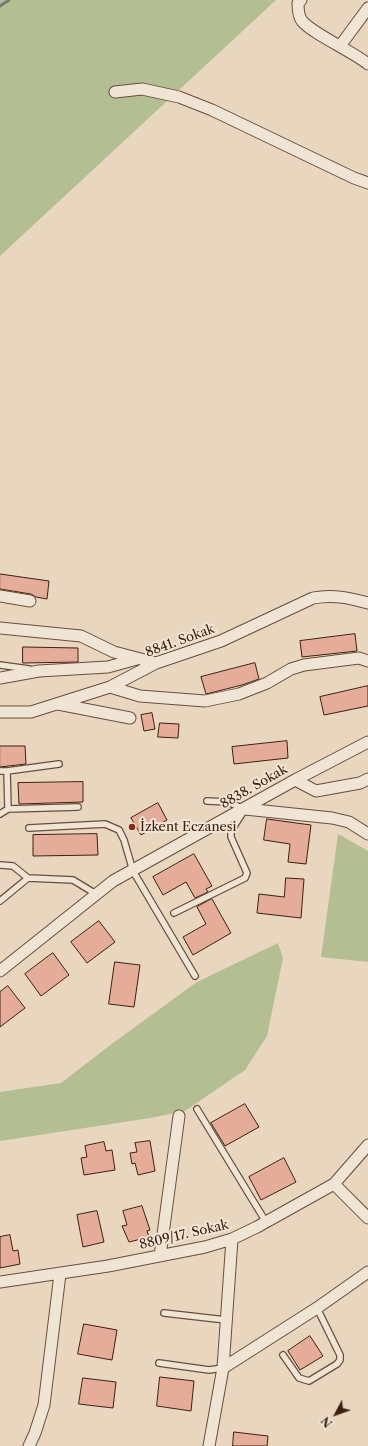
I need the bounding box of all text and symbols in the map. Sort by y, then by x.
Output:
street label: 8841. Sokak [143,621,217,661]
street label: 8838. Sokak [218,762,290,812]
place label: İzkent Eczanesi [140,819,236,835]
marker: İzkent Eczanesi [127,822,137,832]
street label: 8809/17. Sokak [138,1217,230,1253]
north arrow [316,1394,356,1434]
text: N [319,1414,335,1430]

